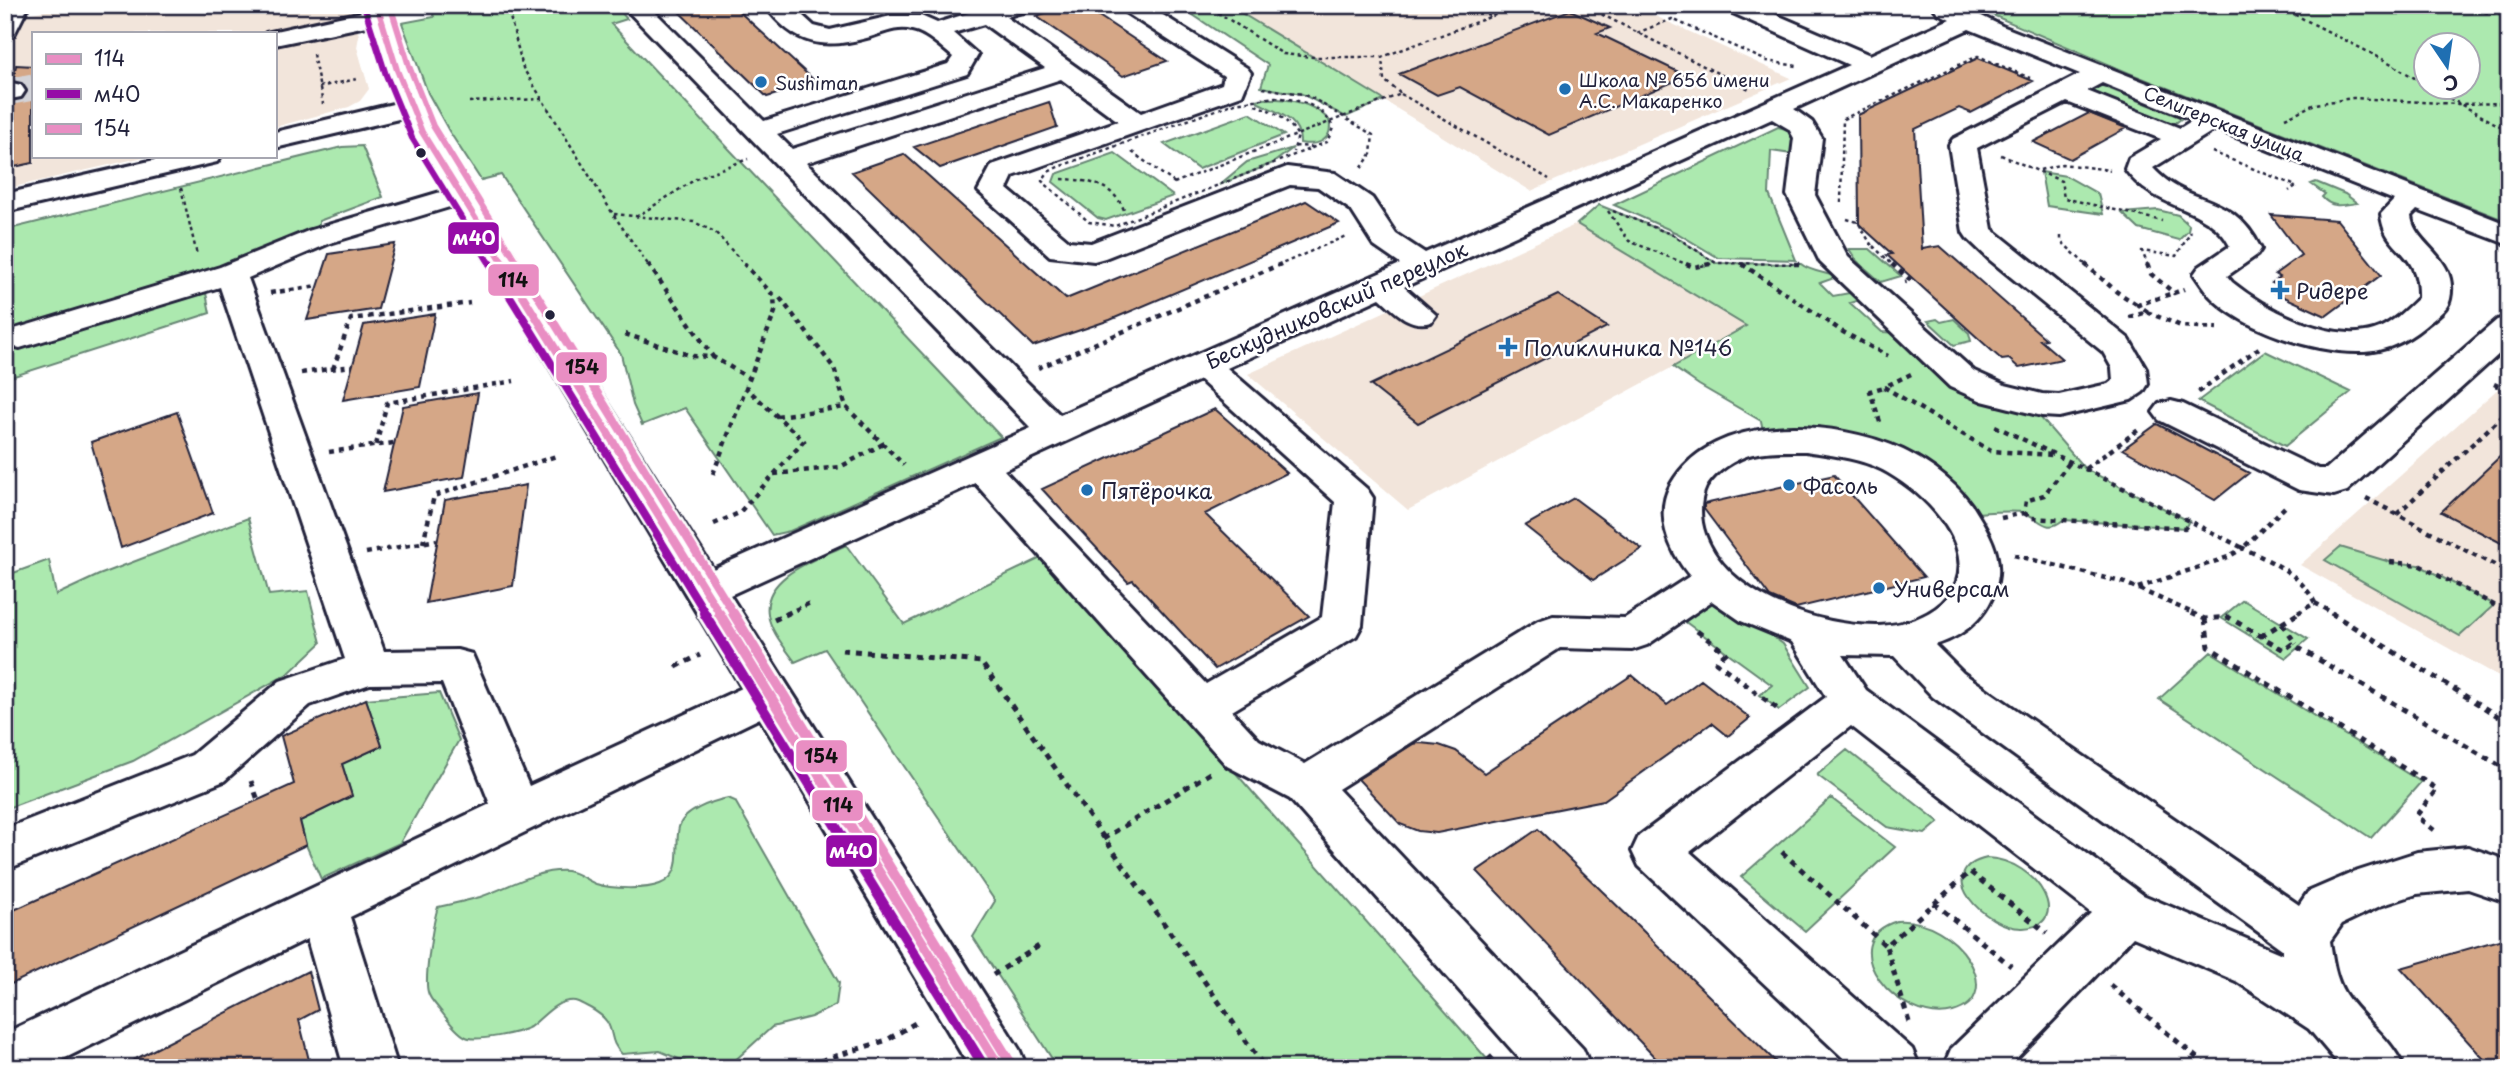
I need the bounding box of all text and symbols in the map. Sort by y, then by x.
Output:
legend [32,32,276,158]
north arrow [2412,32,2482,102]
text: 114 [94,41,125,73]
place label: Школа № 656 имени А.С. Макаренко [1579,66,1770,114]
text: С [2441,68,2461,99]
place label: Sushiman [775,69,858,96]
marker: Sushiman [753,74,769,90]
text: м40 [94,77,140,109]
street label: Селигерская улица [2140,78,2309,168]
marker: Школа № 656 имени А.С. Макаренко [1557,81,1573,97]
text: 154 [94,111,131,143]
unlabelled marker [414,146,428,160]
line badge: м40 [447,221,500,255]
text: м40 [452,223,496,251]
street label: Бескудниковский переулок [1200,232,1472,376]
line badge: 114 [487,263,540,297]
text: 114 [498,265,528,293]
place label: Ридере [2296,274,2368,306]
marker: Ридере [2270,280,2290,300]
unlabelled marker [543,308,557,322]
place label: Поликлиника №146 [1524,331,1732,363]
marker: Поликлиника №146 [1498,337,1518,357]
line badge: 154 [555,351,608,384]
text: 154 [565,352,599,380]
place label: Фасоль [1803,469,1878,501]
place label: Пятёрочка [1101,474,1213,506]
marker: Фасоль [1781,477,1797,493]
marker: Пятёрочка [1079,482,1095,498]
place label: Универсам [1893,572,2010,604]
marker: Универсам [1871,580,1887,596]
line badge: 154 [795,739,848,773]
text: 154 [804,741,838,769]
line badge: 114 [811,789,864,822]
text: 114 [823,790,853,818]
line badge: м40 [825,834,878,868]
text: м40 [829,836,873,864]

